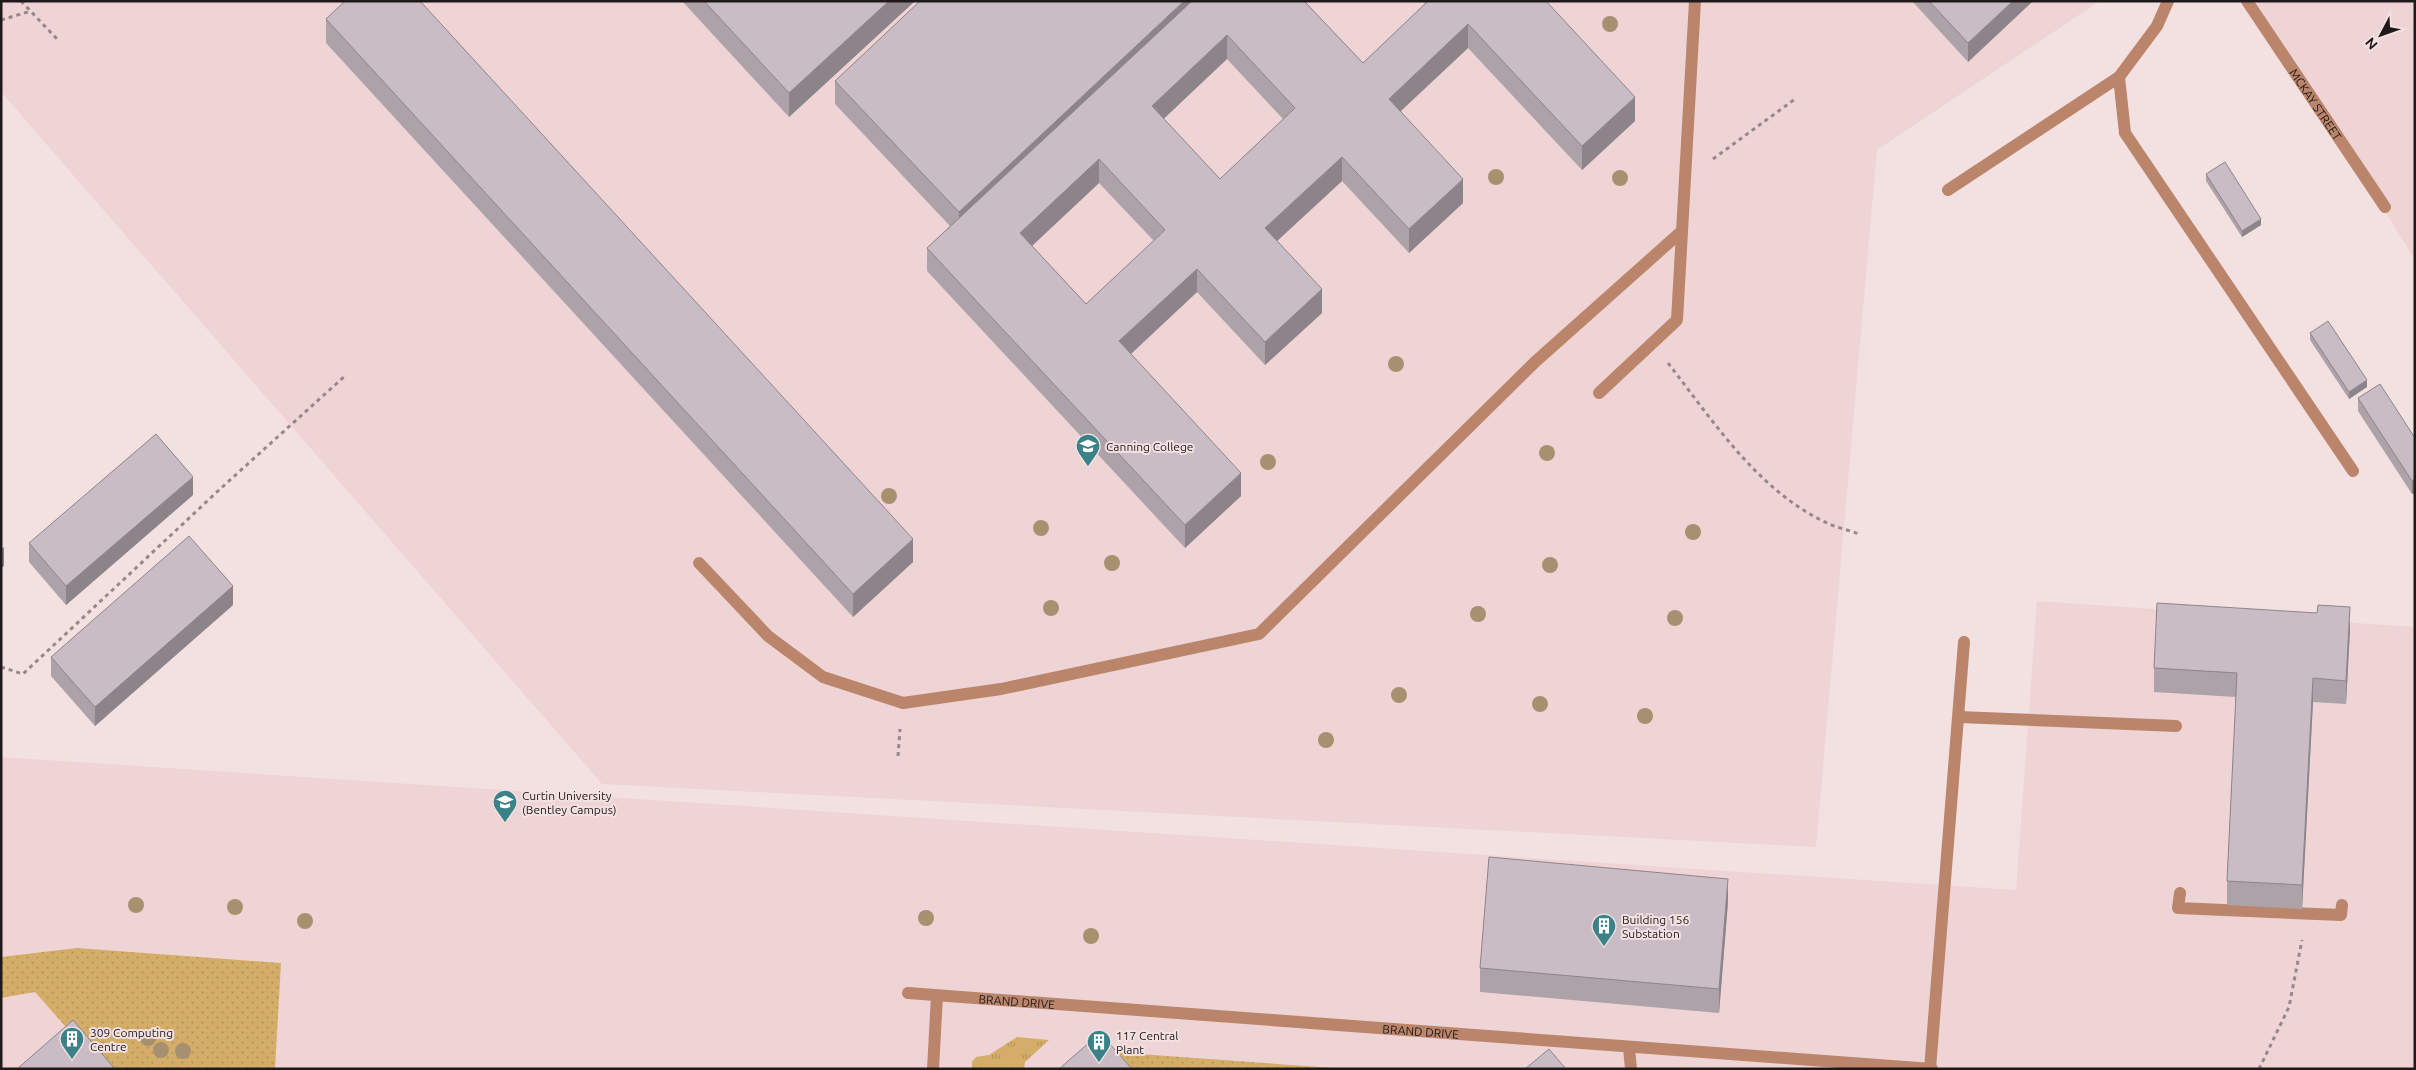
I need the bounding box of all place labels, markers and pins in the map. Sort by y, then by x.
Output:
school or university icon: Canning College [1075,433,1101,467]
place label: Canning College [1106,440,1193,453]
school or university icon: Curtin University (Bentley Campus) [492,789,518,823]
place label: Curtin University (Bentley Campus) [522,789,616,817]
building icon: Building 156 Substation [1591,913,1617,947]
place label: Building 156 Substation [1622,913,1690,940]
building icon: 309 Computing Centre [59,1026,85,1060]
place label: 309 Computing Centre [90,1026,173,1053]
building icon: 117 Central Plant [1086,1029,1112,1063]
place label: 117 Central Plant [1116,1029,1178,1056]

